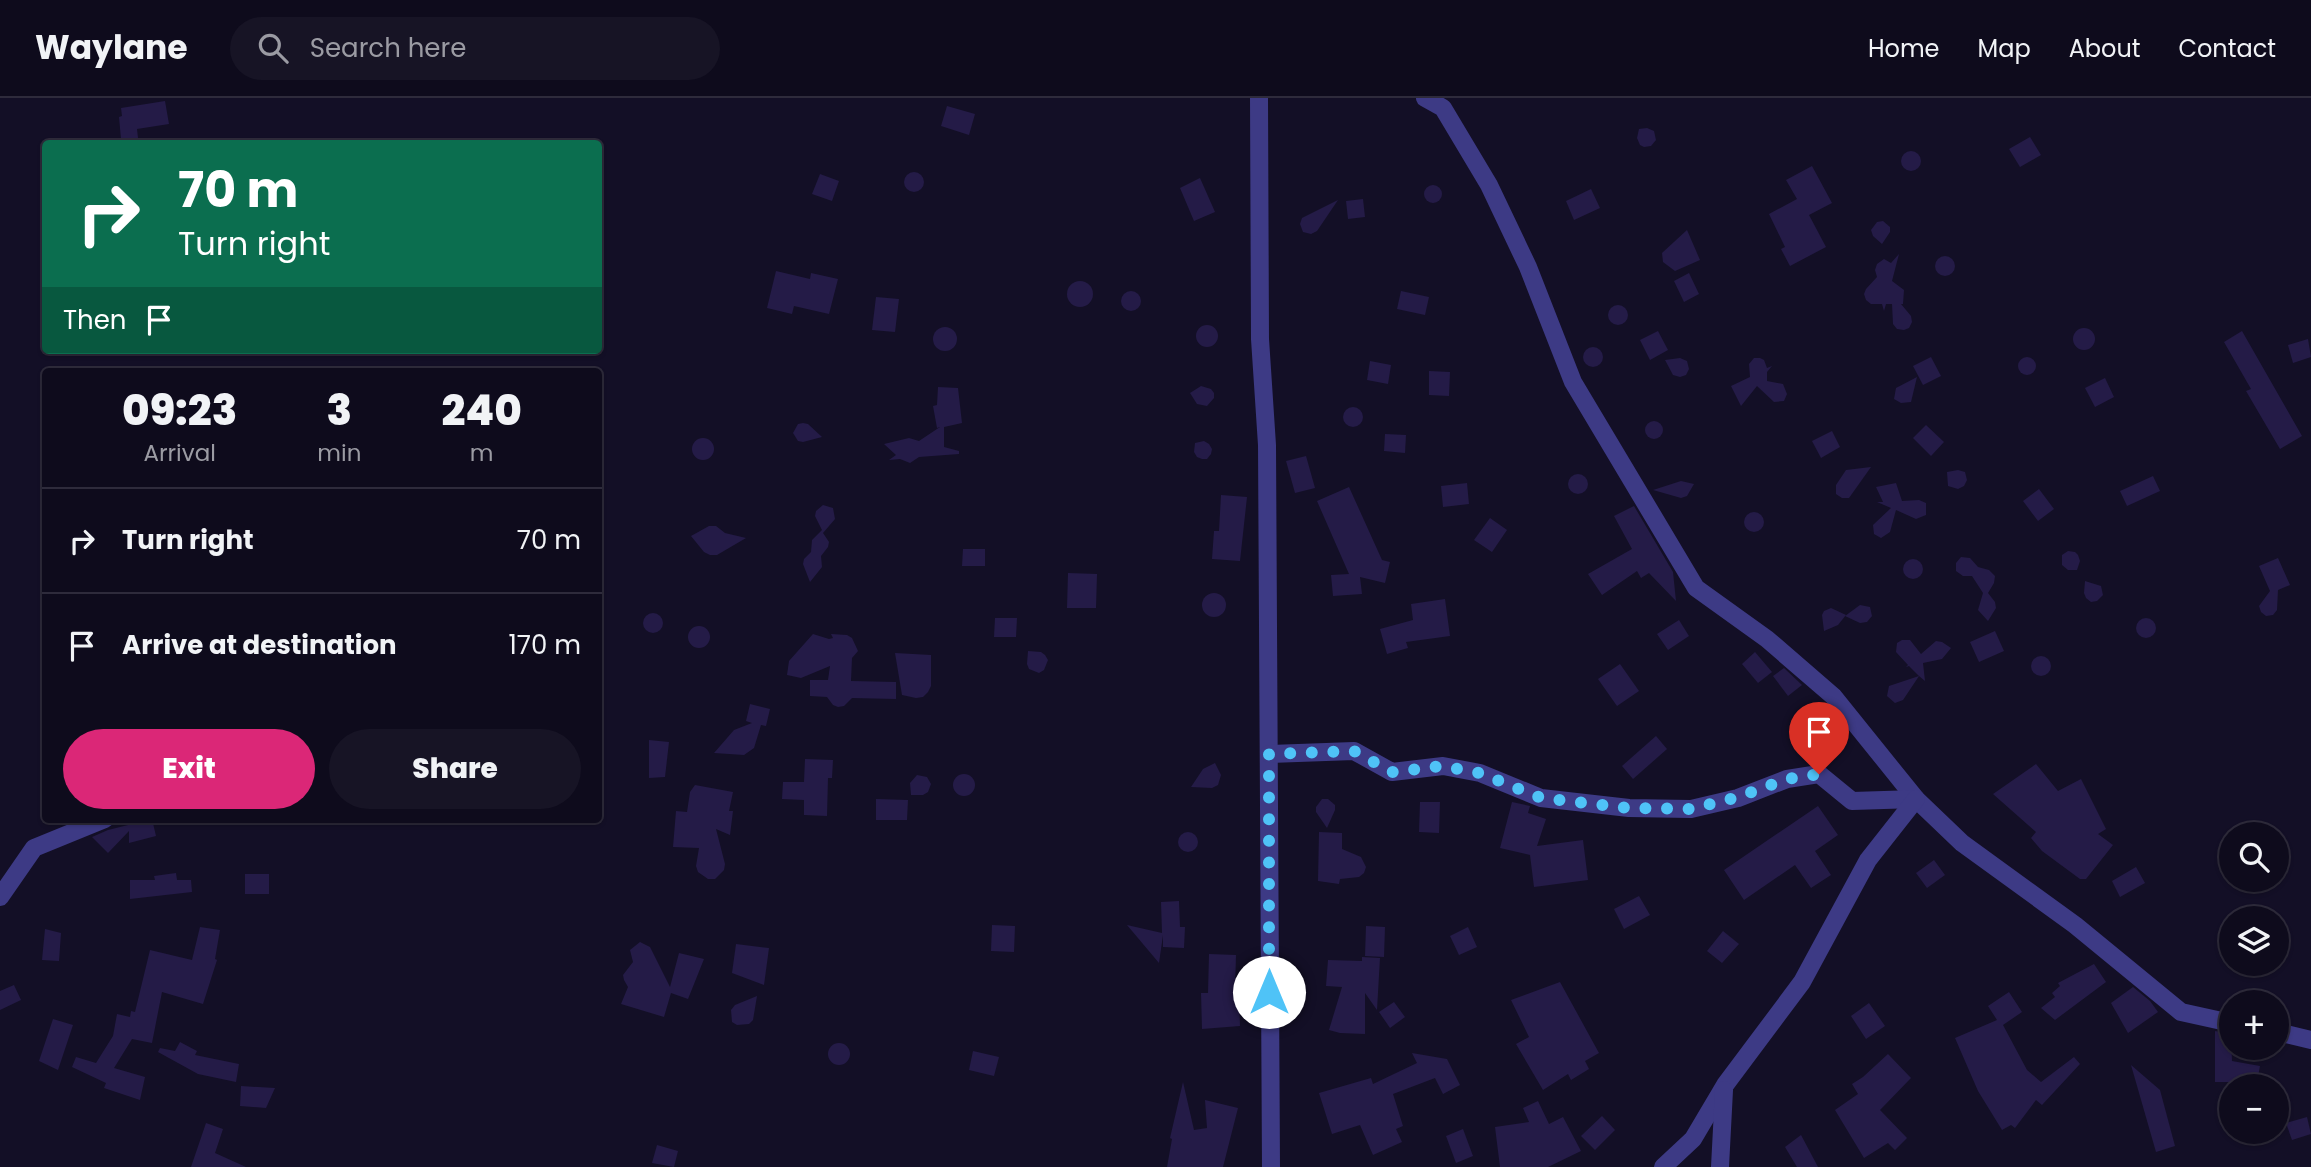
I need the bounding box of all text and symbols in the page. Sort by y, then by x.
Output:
search box [230,17,720,80]
text: Waylane [35,24,188,71]
icon: search [254,29,292,67]
text: Search here [310,30,466,66]
text: Home [1868,32,1940,65]
text: Map [1978,32,2031,65]
text: About [2069,32,2140,65]
text: Contact [2178,32,2276,65]
text: 70 m [178,156,298,224]
icon: right [63,168,154,259]
text: Turn right [178,221,330,266]
icon: arrive [140,301,178,339]
text: Then [63,302,126,338]
text: 09:23 [122,381,237,440]
text: 3 [327,381,352,440]
text: 240 [441,381,522,440]
text: Arrival [143,437,216,469]
text: min [317,437,361,469]
text: m [470,437,494,469]
icon: right [63,522,101,560]
text: Turn right [122,522,254,558]
text: 70 m [517,522,581,558]
icon: arrive [63,627,101,665]
text: Arrive at destination [122,627,397,663]
text: 170 m [508,627,581,663]
pin [1789,702,1849,774]
icon: arrive [1800,713,1838,751]
button: Exit [63,729,315,809]
button: Share [329,729,581,809]
map controls [2219,822,2289,1144]
button: search [2219,822,2289,892]
button: layers [2219,906,2289,976]
position arrow [1232,955,1306,1029]
button: + [2219,990,2289,1060]
button: − [2219,1074,2289,1144]

